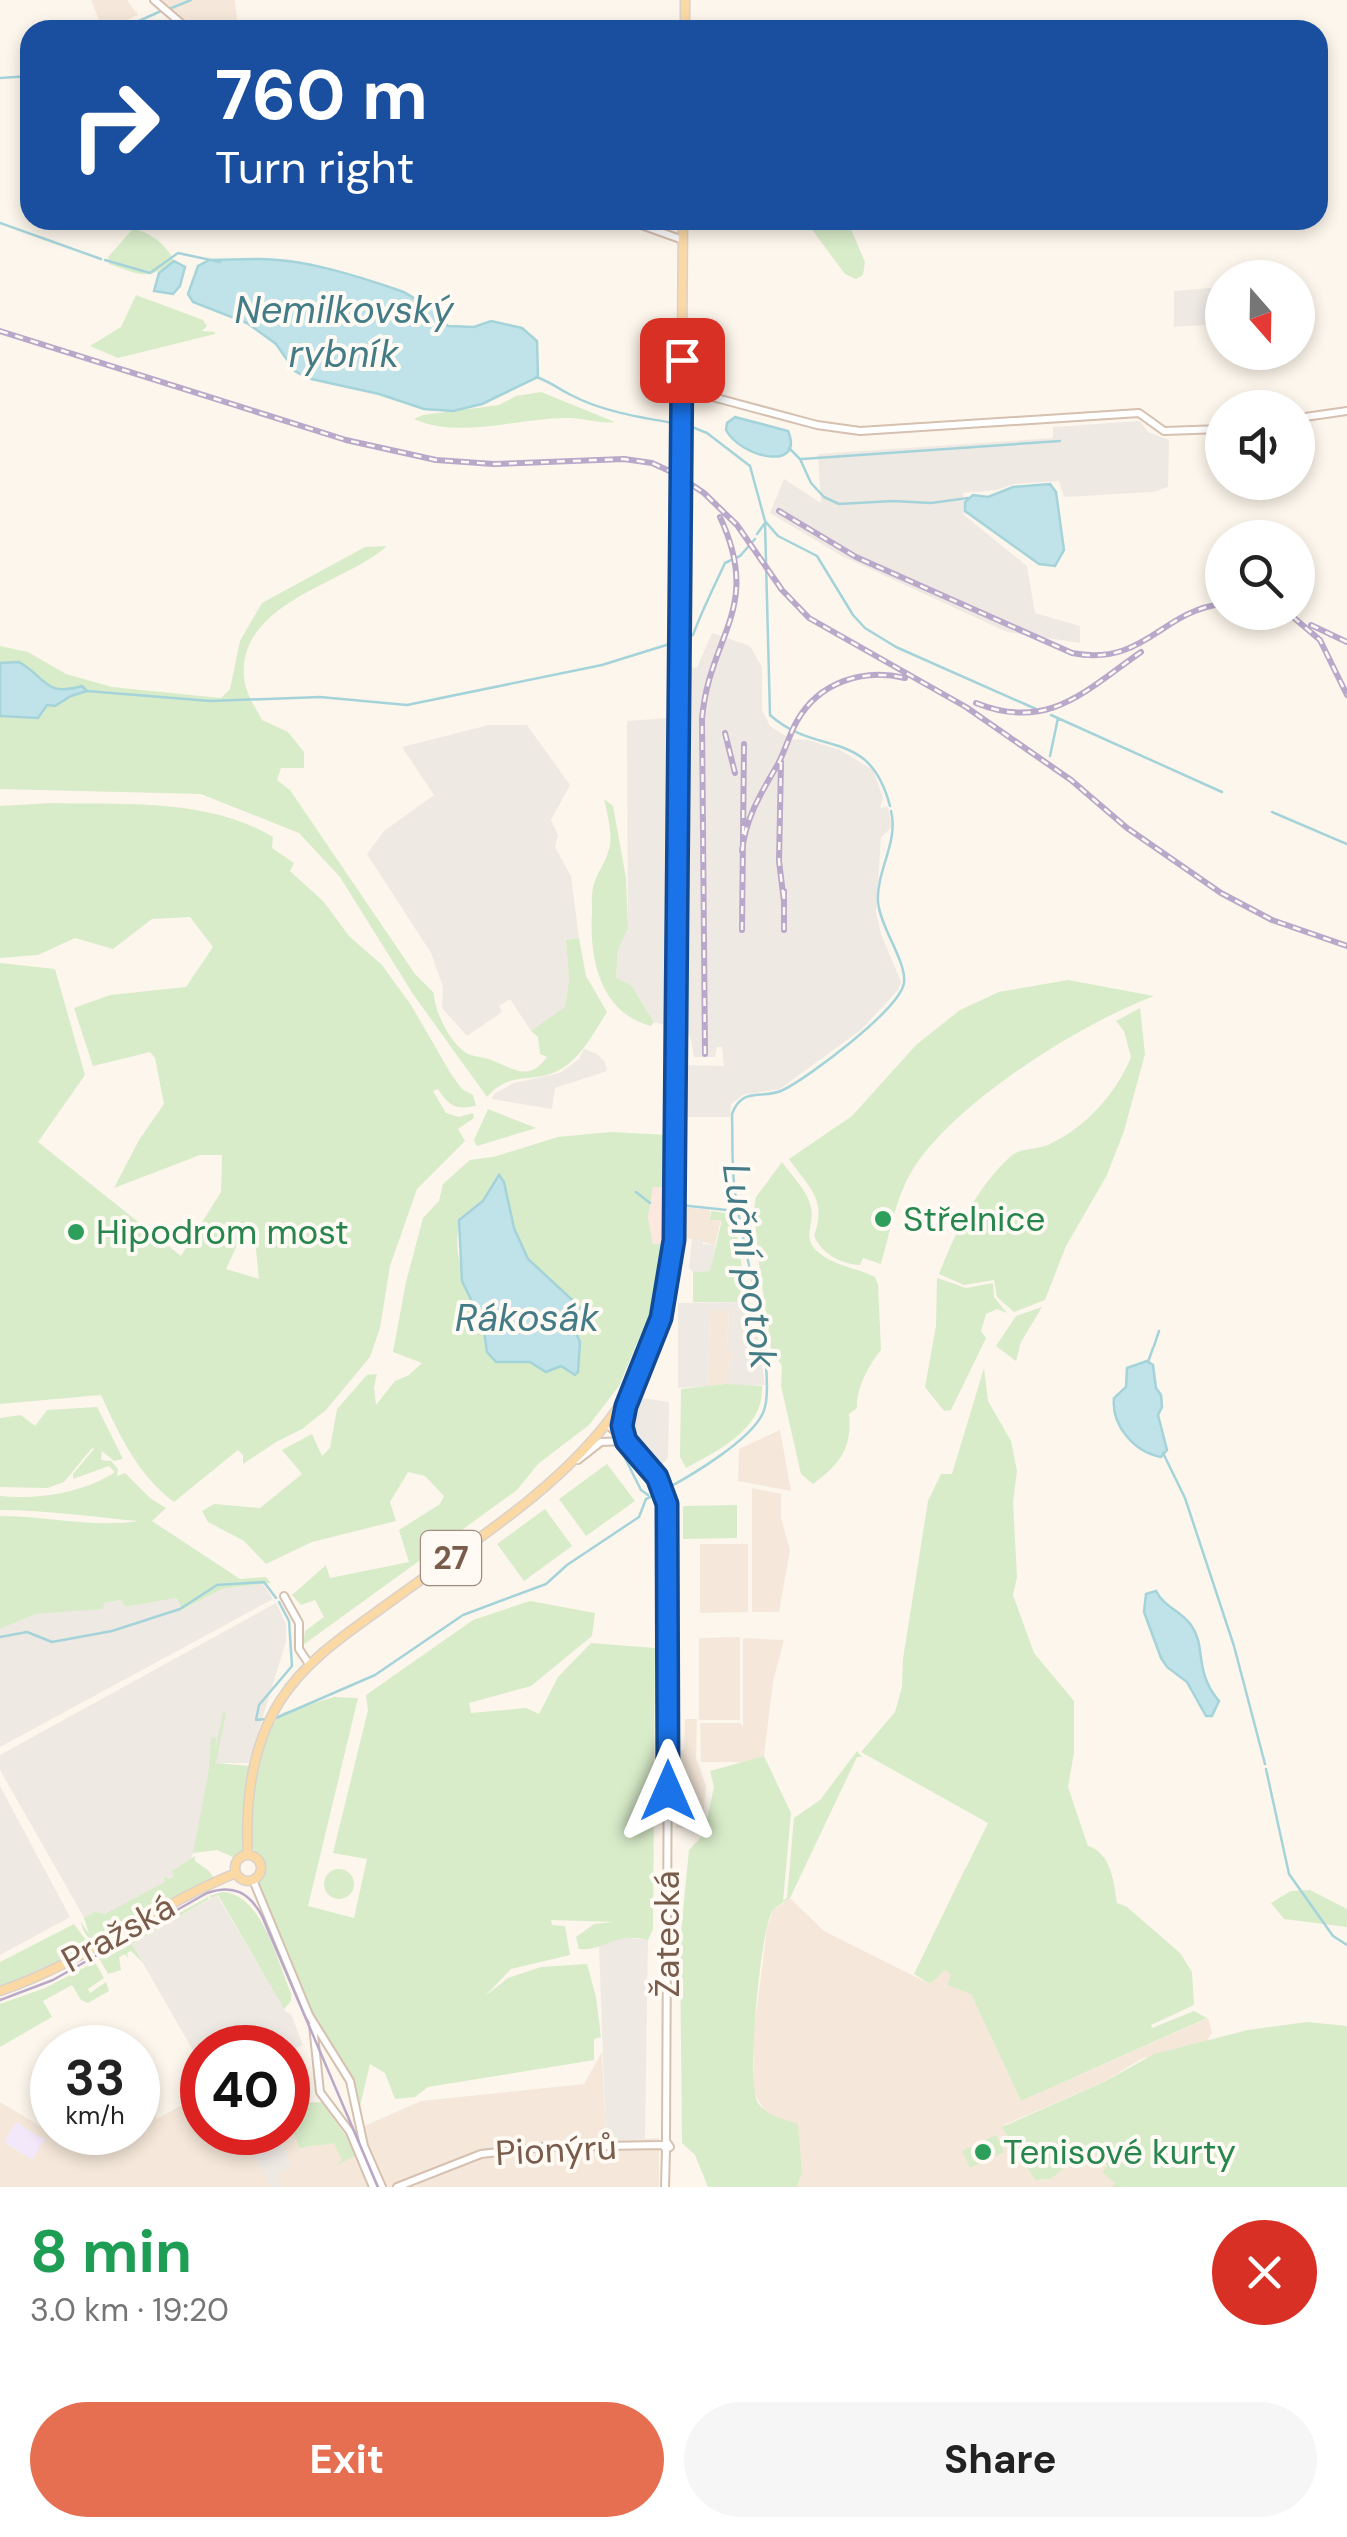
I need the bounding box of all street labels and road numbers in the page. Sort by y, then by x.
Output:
road number: 27 [421,1531,481,1585]
street label: Žatecká [644,1870,690,1998]
street label: Pražská [53,1883,183,1983]
street label: Pionýrů [494,2124,618,2176]

